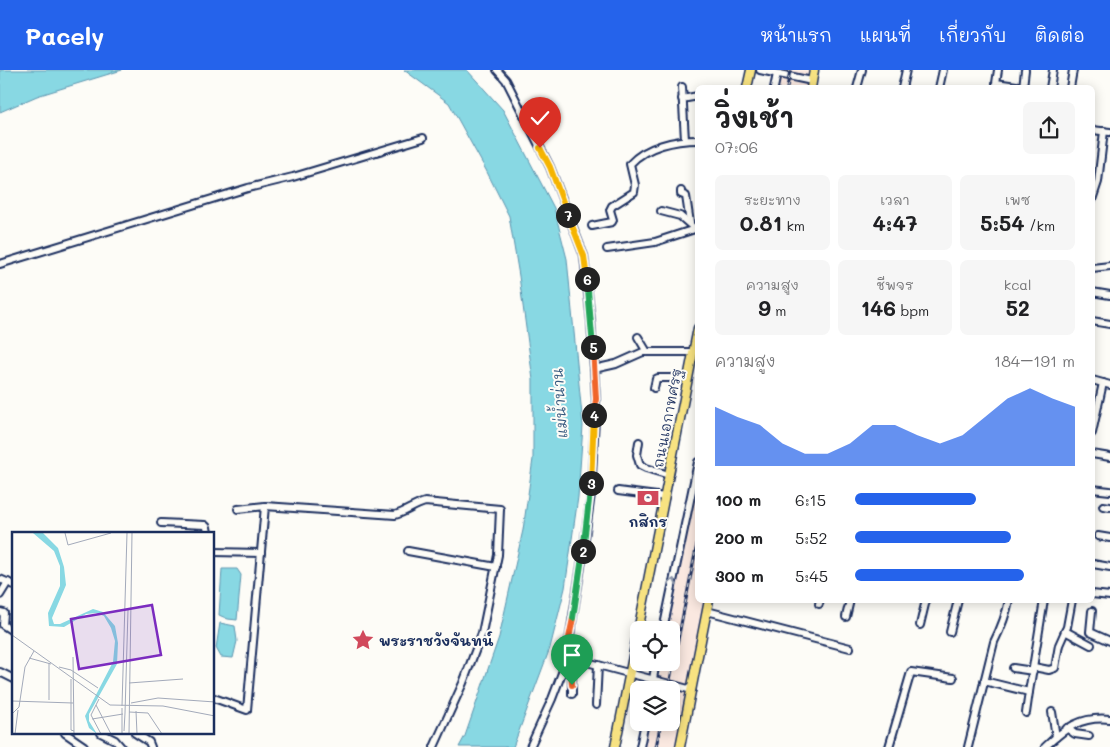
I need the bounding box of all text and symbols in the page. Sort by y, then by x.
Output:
text: Pacely [25,20,104,51]
text: หน้าแรก [760,23,832,47]
text: แผนที่ [860,23,911,47]
text: เกี่ยวกับ [939,23,1006,47]
text: ติดต่อ [1034,23,1085,47]
pin [519,97,561,148]
text: วิ่งเช้า [715,99,794,135]
button: share [1023,102,1075,154]
icon: check [526,104,554,132]
text: 07:06 [715,136,758,157]
text: ระยะทาง [744,190,801,209]
text: เวลา [880,190,910,209]
text: เพซ [1005,190,1030,209]
pin: 7 [556,202,580,228]
text: 7 [565,206,572,225]
text: 0.81 [740,209,782,236]
text: 4:47 [873,209,917,236]
text: 5:54 [980,209,1025,236]
text: km [782,216,805,235]
text: /km [1025,216,1055,235]
pin: 6 [574,266,600,292]
text: 6 [583,270,592,289]
text: ความสูง [746,275,799,294]
text: ชีพจร [877,275,913,294]
text: kcal [1004,275,1032,294]
text: 9 [758,294,771,321]
text: 146 [861,294,896,321]
text: 52 [1006,294,1030,321]
text: m [771,301,786,320]
text: bpm [896,301,929,320]
pin: 5 [580,334,606,360]
text: 5 [589,338,598,357]
text: ความสูง [715,350,775,371]
text: 184–191 m [994,350,1075,371]
water label: แม่น้ำน่าน [544,367,571,439]
street label: ถนนเอกาทศรฐ [648,367,686,469]
pin: 4 [582,402,606,428]
text: 4 [590,406,599,425]
pin: 3 [578,470,604,496]
text: 3 [587,474,596,493]
bank icon: กสิกร [635,485,661,511]
text: 100 m [715,489,761,510]
text: 6:15 [795,489,826,510]
place label: กสิกร [629,512,667,531]
text: 200 m [715,527,763,548]
text: 5:52 [795,527,828,548]
inset map [12,532,215,734]
pin: 2 [570,538,596,564]
text: 2 [580,542,587,561]
text: 300 m [715,565,764,586]
text: 5:45 [795,565,828,586]
one-way arrow [667,578,678,587]
map controls [630,621,680,731]
button: locate [630,621,680,671]
place icon: พระราชวังจันทน์ [350,627,376,653]
place label: พระราชวังจันทน์ [379,631,494,650]
pin [551,634,593,685]
icon: arrive [558,641,586,669]
button: layers [630,681,680,731]

